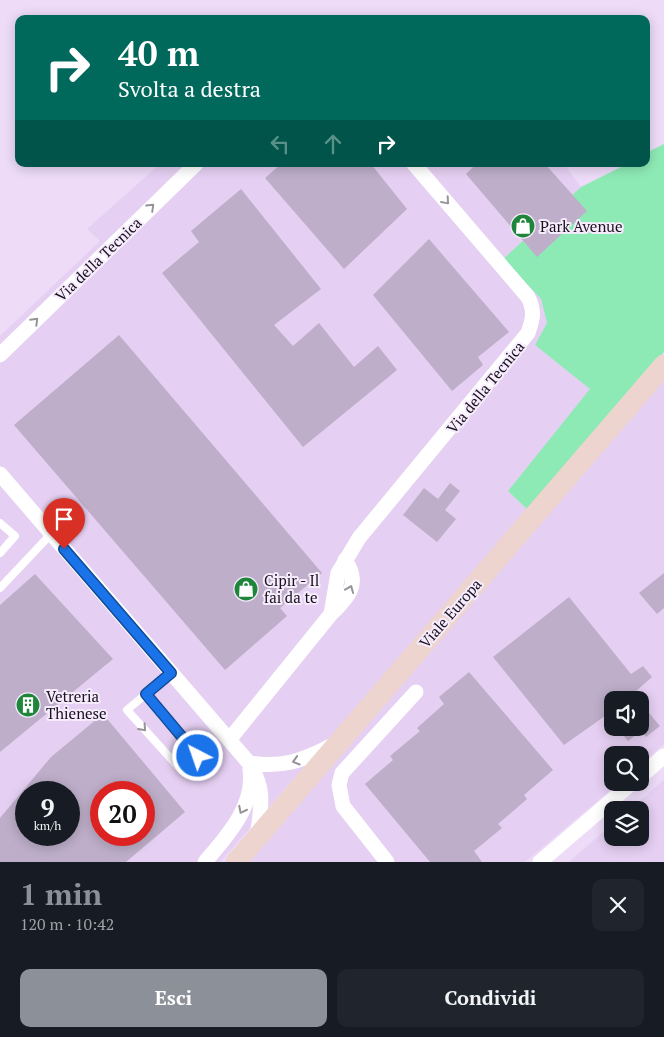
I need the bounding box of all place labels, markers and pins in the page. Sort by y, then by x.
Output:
shop icon: Park Avenue [510,213,536,239]
place label: Park Avenue [540,216,622,236]
pin [43,498,85,549]
place label: Cipir - Il fai da te [264,570,319,607]
shop icon: Cipir - Il fai da te [233,576,259,602]
place label: Vetreria Thienese [46,686,107,723]
building icon: Vetreria Thienese [15,692,41,718]

